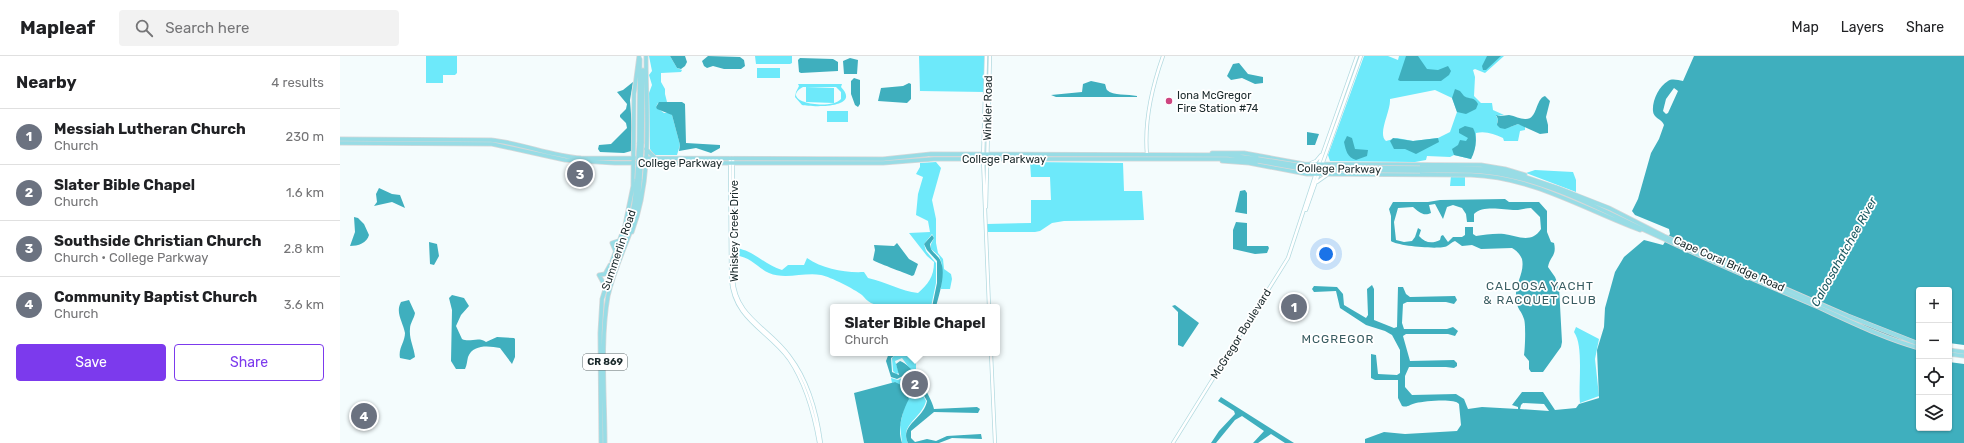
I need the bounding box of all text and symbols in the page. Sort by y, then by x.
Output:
search box [119,10,399,46]
text: Mapleaf [20,16,95,39]
icon: search [133,17,155,39]
text: Search here [165,19,249,37]
text: Map [1792,19,1819,36]
text: Layers [1841,19,1884,36]
text: Share [1906,19,1944,36]
text: Nearby [16,72,77,92]
text: 4 results [271,75,324,90]
street label: Winkler Road [981,75,995,141]
place label: Iona McGregor Fire Station #74 [1177,89,1259,115]
marker: Iona McGregor Fire Station #74 [1164,96,1174,106]
text: Messiah Lutheran Church [54,120,246,138]
text: 1 [26,129,32,144]
text: 230 m [286,129,324,144]
text: Church [54,138,98,153]
street label: College Parkway [962,153,1046,166]
street label: College Parkway [638,157,722,170]
pin: 3 [567,159,593,189]
street label: College Parkway [1297,162,1381,176]
text: Slater Bible Chapel [54,176,195,194]
street label: Whiskey Creek Drive [728,180,741,282]
text: 2 [25,185,33,200]
text: 1.6 km [286,185,324,200]
text: Church [54,194,98,209]
water label: Caloosahatchee River [1808,195,1880,309]
street label: Summerlin Road [599,208,639,292]
text: Southside Christian Church [54,232,262,250]
street label: Cape Coral Bridge Road [1671,234,1787,294]
text: 3 [25,241,33,256]
text: 2.8 km [284,241,324,256]
your location [1316,244,1336,264]
text: Church · College Parkway [54,250,208,265]
district label: CALOOSA YACHT & RACQUET CLUB [1483,279,1597,307]
street label: McGregor Boulevard [1208,287,1274,381]
map controls [1916,287,1952,431]
button: + [1916,287,1952,323]
text: Community Baptist Church [54,288,257,306]
pin: 1 [1281,292,1307,322]
text: 4 [25,297,33,312]
text: 3.6 km [284,297,324,312]
popup [830,304,1000,356]
text: Church [54,306,98,321]
text: Slater Bible Chapel [844,314,986,332]
button: − [1916,323,1952,359]
text: Church [844,332,889,347]
district label: MCGREGOR [1302,332,1374,346]
button: Save [16,344,166,381]
button: Share [174,344,324,381]
road number: CR 869 [583,354,627,370]
button: locate [1916,359,1952,395]
pin: 2 [902,369,928,399]
button: layers [1916,395,1952,431]
pin: 4 [351,401,377,431]

